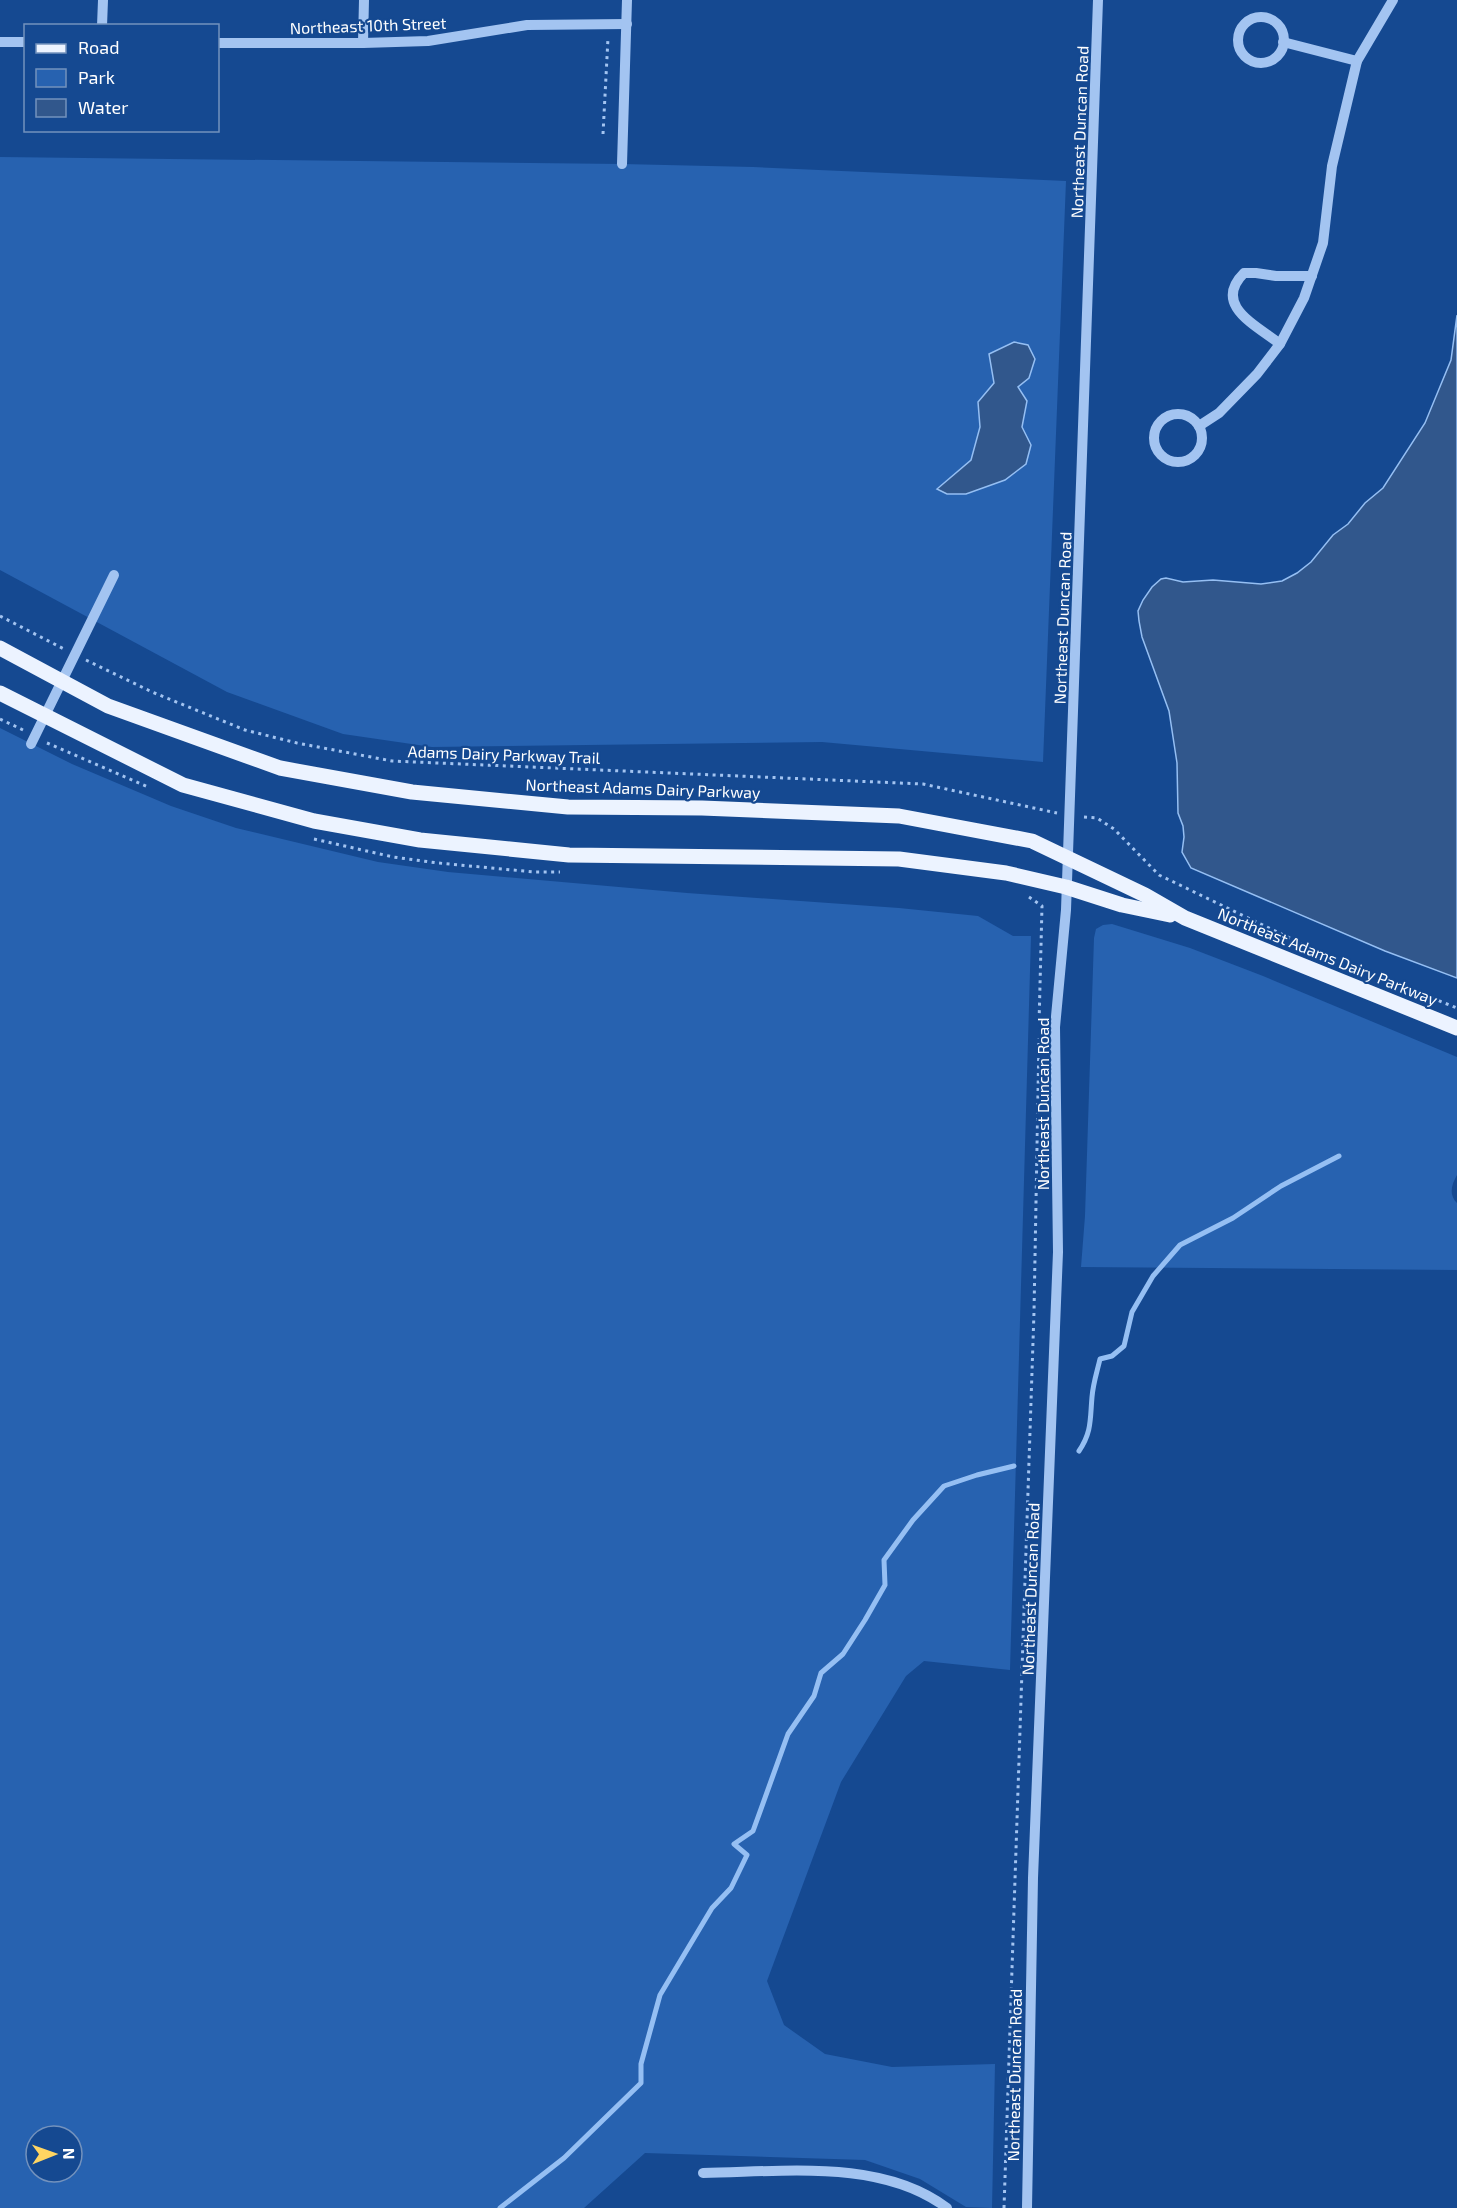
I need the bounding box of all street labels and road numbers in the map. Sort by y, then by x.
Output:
street label: Northeast 10th Street [289,13,447,37]
street label: Northeast Duncan Road [1066,45,1092,219]
street label: Northeast Duncan Road [1049,531,1075,705]
street label: Adams Dairy Parkway Trail [407,741,601,767]
street label: Northeast Adams Dairy Parkway [525,774,761,802]
street label: Northeast Adams Dairy Parkway [1215,903,1441,1009]
street label: Northeast Duncan Road [1033,1018,1052,1190]
street label: Northeast Duncan Road [1017,1502,1043,1676]
street label: Northeast Duncan Road [1003,1988,1025,2162]

